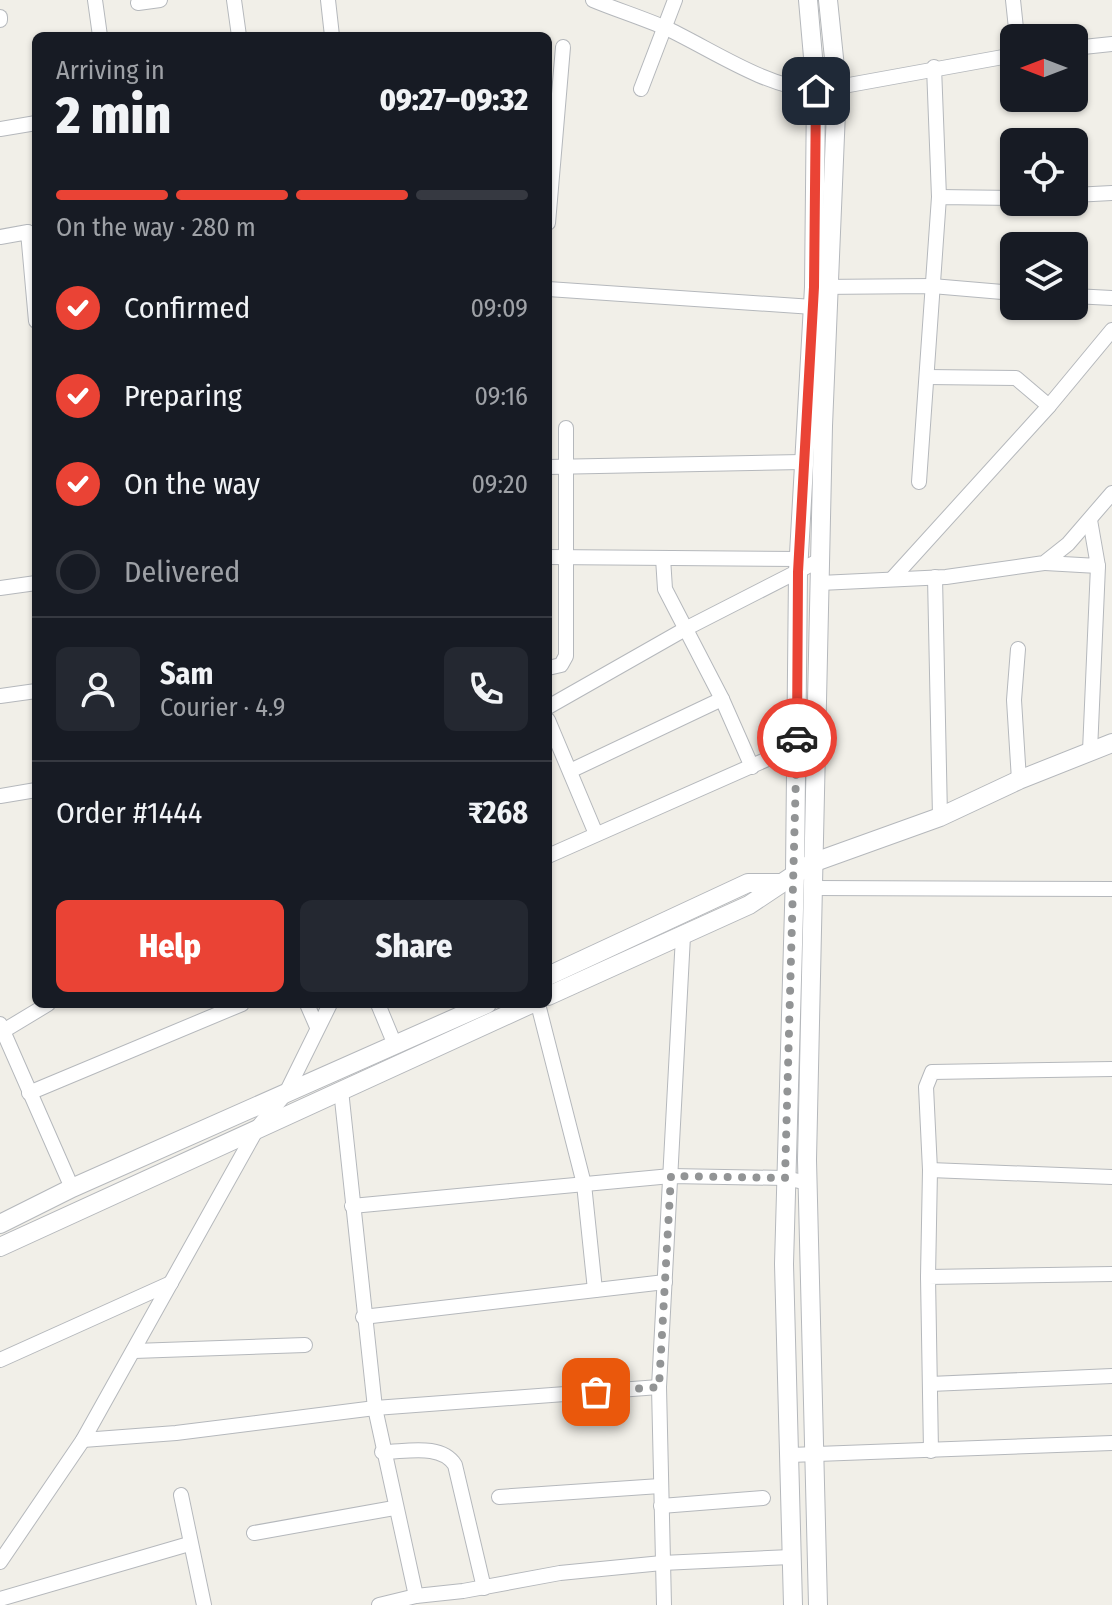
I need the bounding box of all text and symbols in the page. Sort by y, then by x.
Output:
north arrow [1000,24,1088,112]
map controls [1000,24,1088,320]
text: Arriving in [56,55,165,86]
pin [782,57,850,125]
icon: home [794,69,838,113]
text: 09:27–09:32 [380,82,528,118]
text: 2 min [56,84,171,147]
button: locate [1000,128,1088,216]
text: On the way · 280 m [56,212,256,243]
button: layers [1000,232,1088,320]
icon: check [56,286,100,330]
text: Confirmed [124,290,250,326]
text: 09:09 [471,293,528,324]
icon: check [56,374,100,418]
text: Preparing [124,378,242,414]
text: 09:16 [475,381,528,412]
icon: check [56,462,100,506]
text: On the way [124,466,260,502]
text: 09:20 [472,469,528,500]
text: Delivered [124,554,240,590]
button: person [56,647,140,731]
button: phone [444,647,528,731]
text: Sam [160,656,213,692]
text: Courier · 4.9 [160,692,285,723]
courier [757,698,837,778]
icon: car [775,716,819,760]
text: Order #1444 [56,795,202,831]
text: ₹268 [468,795,528,831]
button: Help [56,900,284,992]
button: Share [300,900,528,992]
pin [562,1358,630,1426]
icon: bag [574,1370,618,1414]

